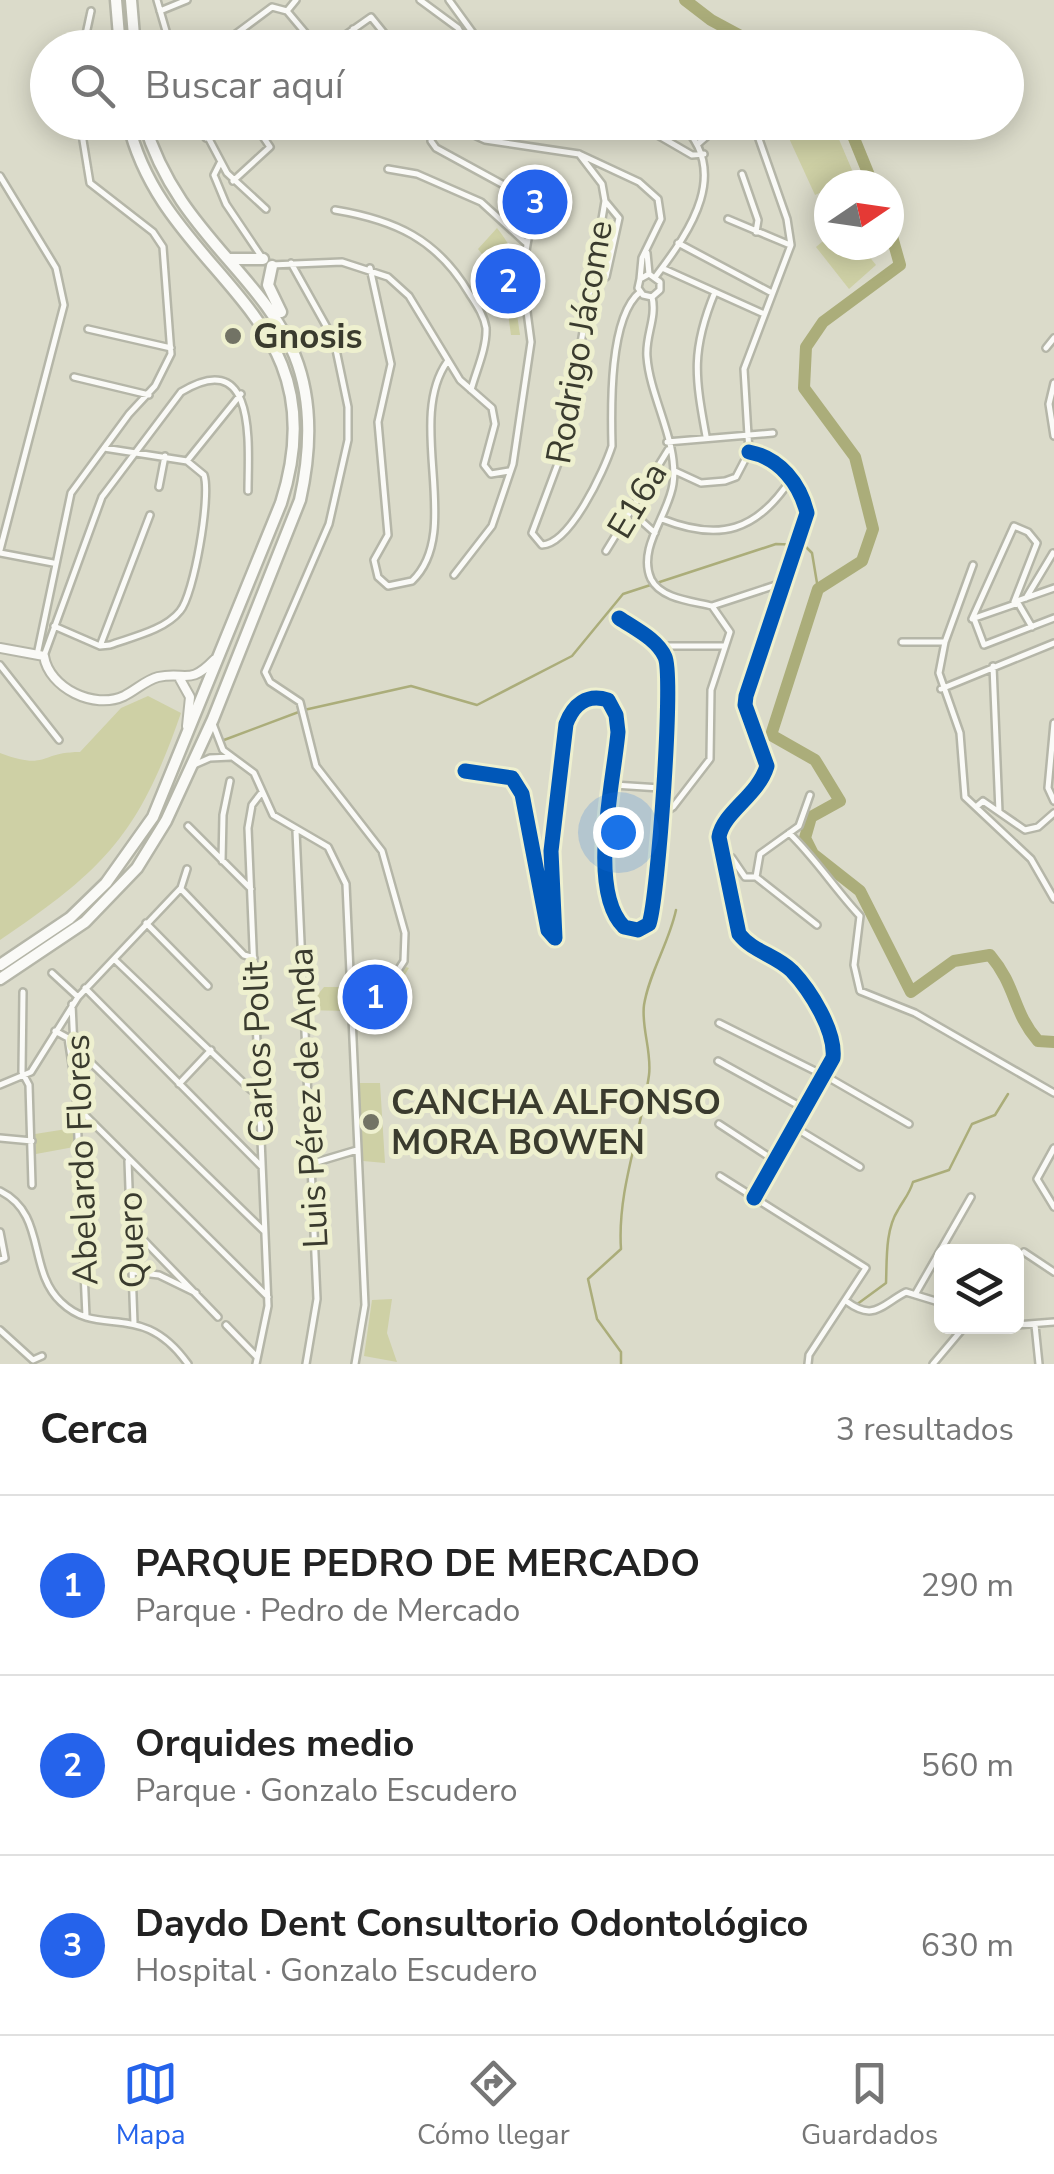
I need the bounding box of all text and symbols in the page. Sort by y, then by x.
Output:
search box [30,30,1024,140]
icon: search [65,58,120,113]
text: Buscar aquí [145,60,344,111]
pin: 3 [502,164,568,240]
north arrow [814,170,904,260]
street label: Rodrigo Jácome [535,217,624,467]
pin: 2 [476,244,540,318]
place label: Gnosis [253,313,362,360]
marker: Gnosis [222,325,244,347]
street label: E16a [596,453,678,547]
your location [593,807,644,858]
street label: Luis Pérez de Anda [277,947,340,1249]
street label: Carlos Polit [232,960,285,1143]
pin: 1 [342,960,408,1034]
street label: Abelardo Flores [54,1034,109,1286]
place label: CANCHA ALFONSO MORA BOWEN [391,1079,721,1166]
marker: CANCHA ALFONSO MORA BOWEN [360,1111,382,1133]
street label: Quero [106,1191,157,1289]
map controls [934,1244,1024,1334]
button: layers [934,1244,1024,1334]
text: Cerca [40,1401,149,1458]
text: 3 resultados [836,1408,1014,1451]
text: PARQUE PEDRO DE MERCADO [135,1538,700,1589]
text: 1 [63,1564,82,1607]
text: 290 m [921,1564,1014,1607]
text: Parque · Pedro de Mercado [135,1589,520,1632]
text: Orquides medio [135,1718,414,1769]
text: 2 [63,1744,82,1787]
text: 560 m [921,1744,1014,1787]
text: Parque · Gonzalo Escudero [135,1769,518,1812]
text: Daydo Dent Consultorio Odontológico [135,1898,808,1949]
text: 3 [63,1924,82,1967]
text: 630 m [921,1924,1014,1967]
text: Hospital · Gonzalo Escudero [135,1949,537,1992]
tab: Mapa [116,2056,186,2154]
tab: Cómo llegar [417,2056,570,2154]
tab: Guardados [801,2056,938,2154]

